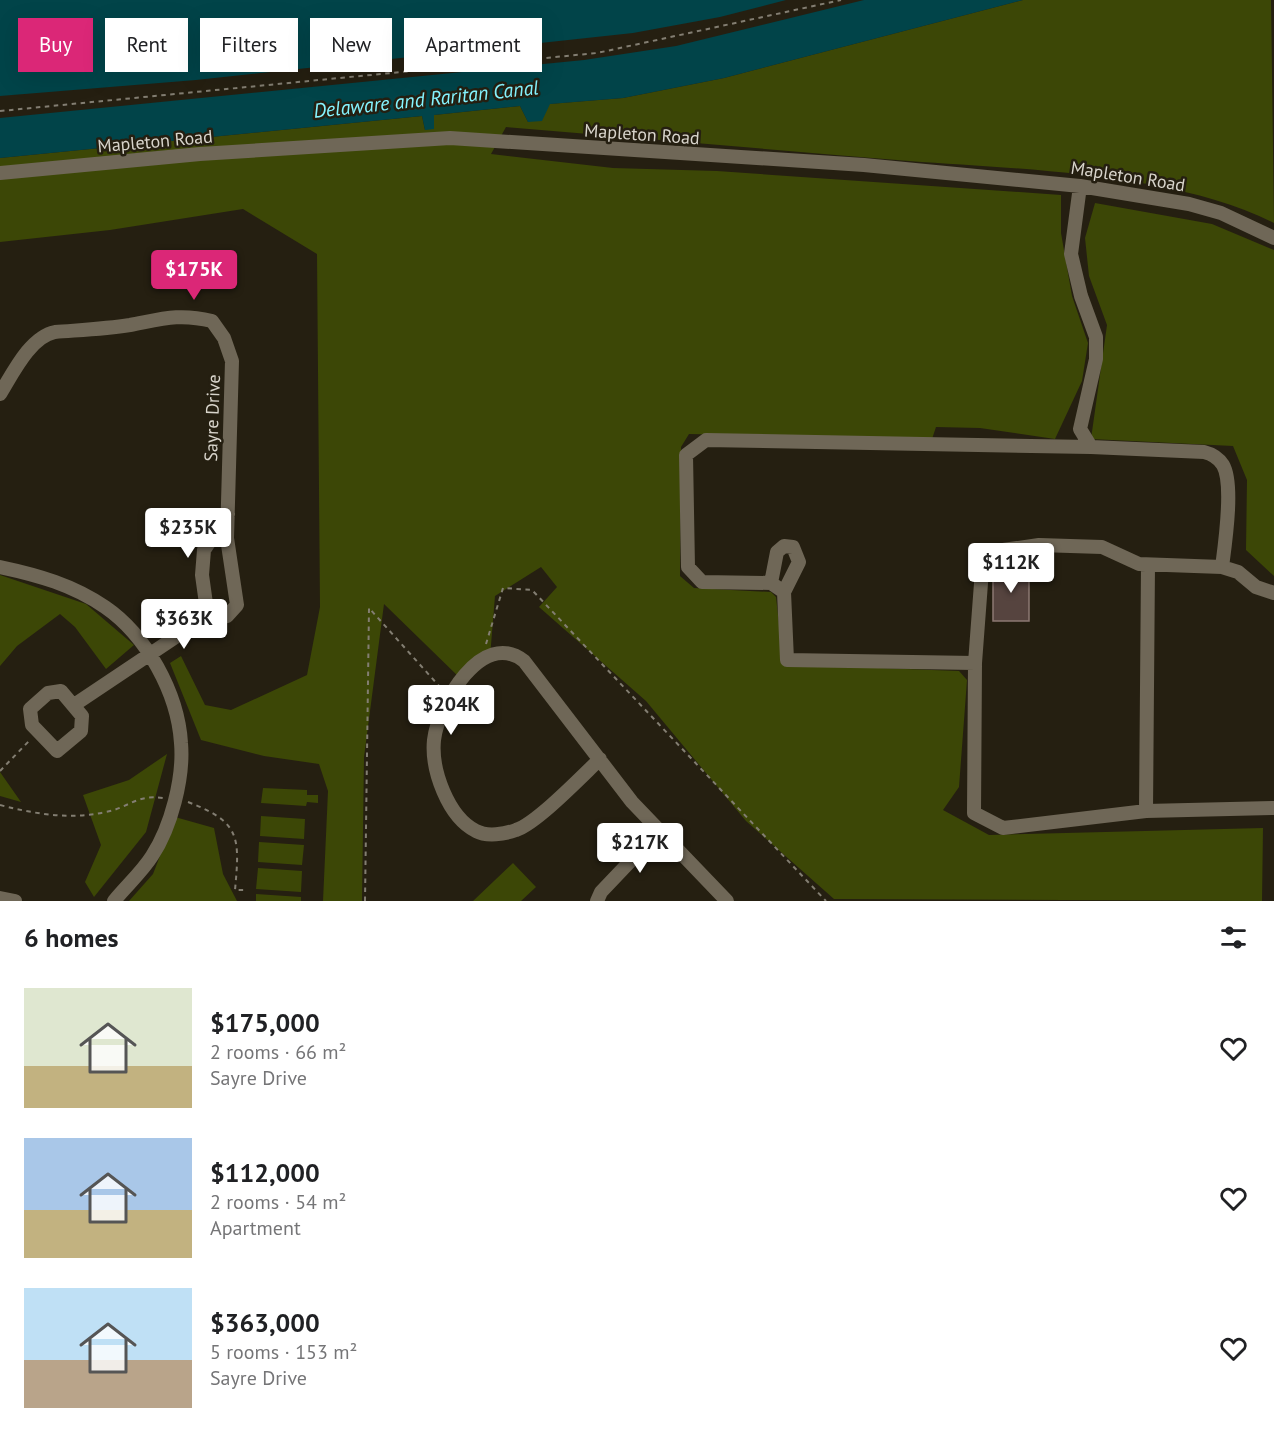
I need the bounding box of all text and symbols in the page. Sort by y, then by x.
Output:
chip: Buy [18,18,93,72]
chip: Rent [105,18,188,72]
chip: Filters [200,18,298,72]
chip: New [310,18,392,72]
chip: Apartment [404,18,542,72]
water label: Delaware and Raritan Canal [312,74,540,124]
street label: Mapleton Road [584,118,700,150]
street label: Mapleton Road [96,125,214,157]
street label: Mapleton Road [1069,156,1187,196]
pin: $175K [152,250,236,301]
text: $175K [165,256,223,282]
street label: Sayre Drive [199,374,225,462]
pin: $235K [146,508,230,559]
text: $235K [159,514,217,540]
pin: $112K [969,543,1053,594]
text: $112K [982,549,1040,575]
pin: $363K [142,599,226,650]
text: $363K [155,605,213,631]
pin: $204K [409,685,493,736]
text: $204K [422,691,480,717]
pin: $217K [598,823,682,874]
text: $217K [611,829,669,855]
text: 6 homes [24,921,119,954]
icon: filters [1217,921,1250,954]
text: $175,000 [210,1006,320,1039]
icon: home [72,1012,144,1084]
icon: heart [1217,1032,1250,1065]
text: 2 rooms · 66 m² [210,1039,346,1065]
text: Sayre Drive [210,1065,307,1091]
text: $112,000 [210,1156,320,1189]
icon: home [72,1162,144,1234]
icon: heart [1217,1182,1250,1215]
text: 2 rooms · 54 m² [210,1189,346,1215]
text: Apartment [210,1215,301,1241]
text: $363,000 [210,1306,320,1339]
icon: home [72,1312,144,1384]
icon: heart [1217,1332,1250,1365]
text: 5 rooms · 153 m² [210,1339,357,1365]
text: Sayre Drive [210,1365,307,1391]

